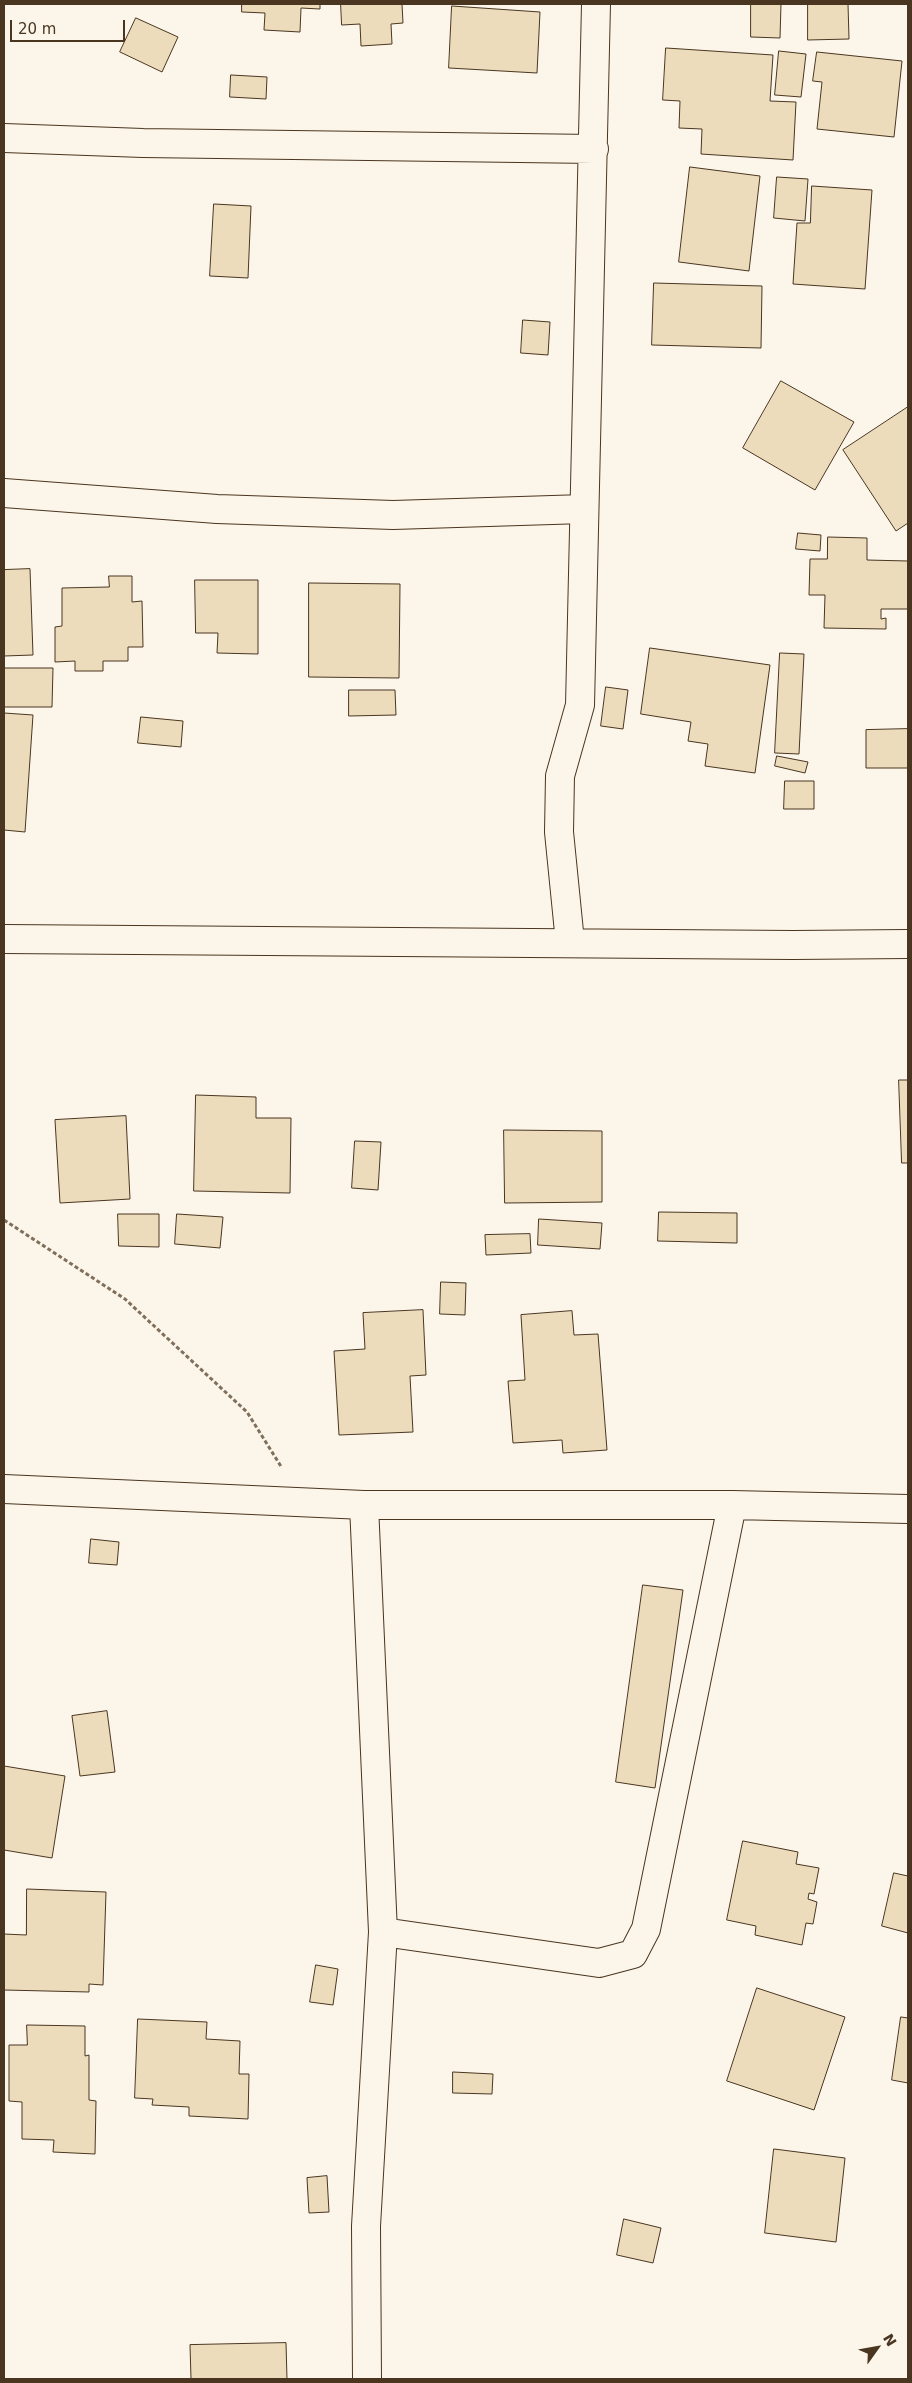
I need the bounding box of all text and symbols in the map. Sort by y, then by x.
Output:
scale bar [12,10,128,42]
text: 20 m [18,20,56,38]
north arrow [852,2323,902,2373]
text: N [880,2331,900,2349]

